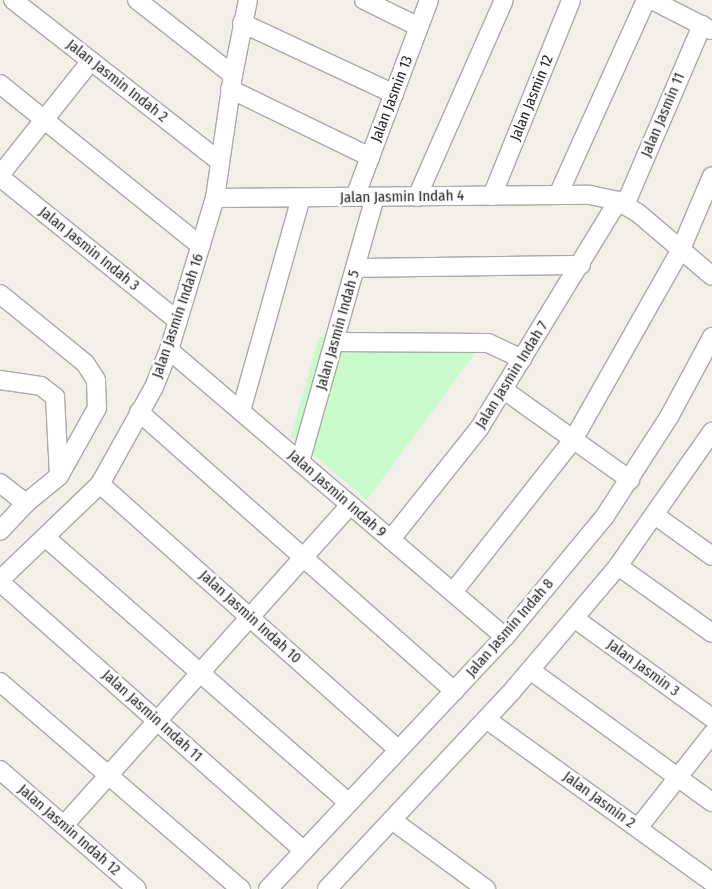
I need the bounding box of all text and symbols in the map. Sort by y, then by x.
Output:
street label: Jalan Jasmin Indah 2 [63,36,171,126]
street label: Jalan Jasmin 12 [507,52,557,144]
street label: Jalan Jasmin 13 [367,53,417,145]
street label: Jalan Jasmin 11 [637,70,689,160]
street label: Jalan Jasmin Indah 4 [340,187,464,207]
street label: Jalan Jasmin Indah 3 [35,203,143,295]
street label: Jalan Jasmin Indah 16 [148,251,208,381]
street label: Jalan Jasmin Indah 5 [312,268,364,392]
street label: Jalan Jasmin Indah 7 [472,318,552,432]
street label: Jalan Jasmin Indah 9 [284,446,390,542]
street label: Jalan Jasmin Indah 10 [195,567,305,667]
street label: Jalan Jasmin Indah 8 [462,575,558,681]
street label: Jalan Jasmin 3 [603,636,683,700]
street label: Jalan Jasmin Indah 11 [98,666,206,766]
street label: Jalan Jasmin 2 [559,768,639,832]
street label: Jalan Jasmin Indah 12 [14,781,124,879]

